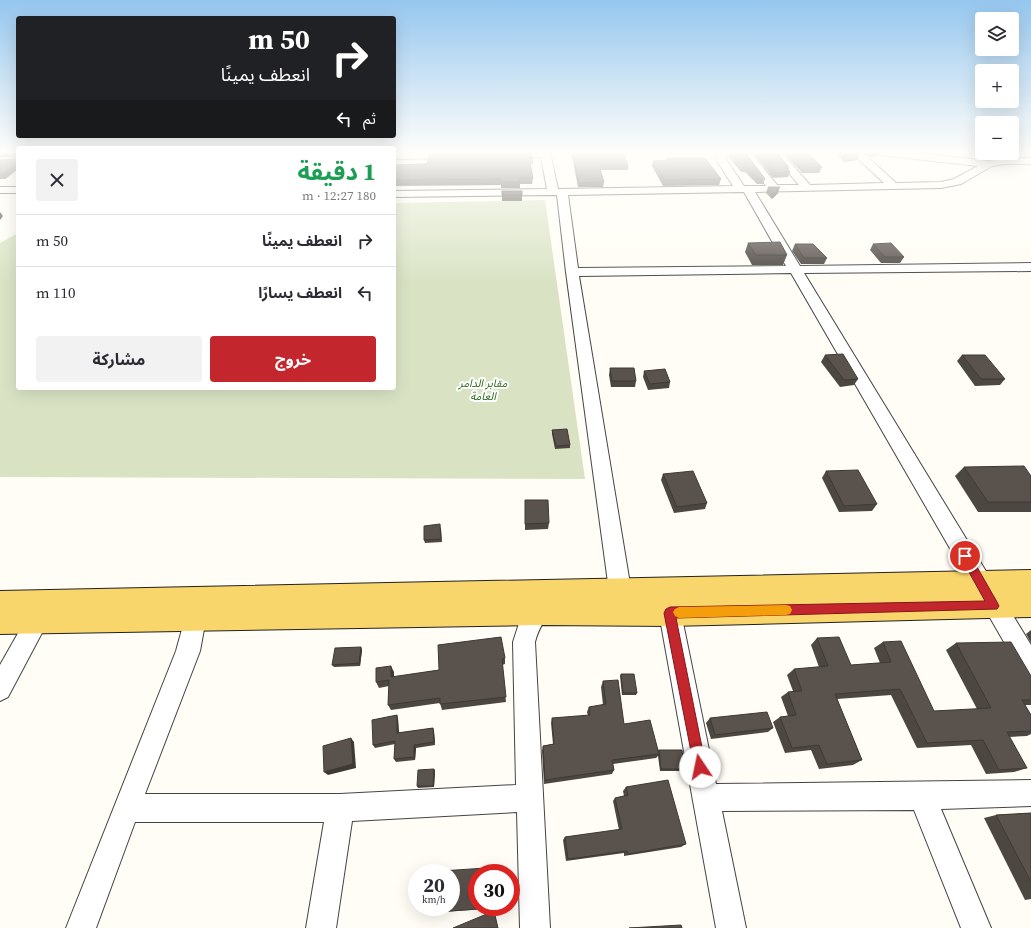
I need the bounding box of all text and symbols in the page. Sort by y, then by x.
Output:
map controls [975,12,1019,160]
button: layers [975,12,1019,56]
text: 50 m [248,20,310,58]
icon: right [324,32,376,84]
text: انعطف يمينًا [221,62,310,87]
button: + [975,64,1019,108]
icon: left [333,108,355,130]
text: ثم [363,108,376,129]
button: − [975,116,1019,160]
text: 1 دقيقة [297,155,376,188]
button: close [36,159,78,201]
text: 180 m · 12:27 [302,187,376,204]
text: 50 m [36,230,68,251]
text: انعطف يمينًا [262,230,342,251]
icon: right [354,230,376,252]
text: 110 m [36,282,76,303]
text: انعطف يسارًا [258,282,342,303]
icon: left [354,282,376,304]
button: مشاركة [36,336,202,382]
button: خروج [210,336,376,382]
park label: مقابر الدامر العامة [458,376,507,404]
pin [948,539,982,573]
icon: arrive [954,545,976,567]
position arrow [679,746,721,788]
speed limit sign: 30 [468,864,520,916]
text: 20 [423,871,445,899]
text: km/h [422,893,446,906]

